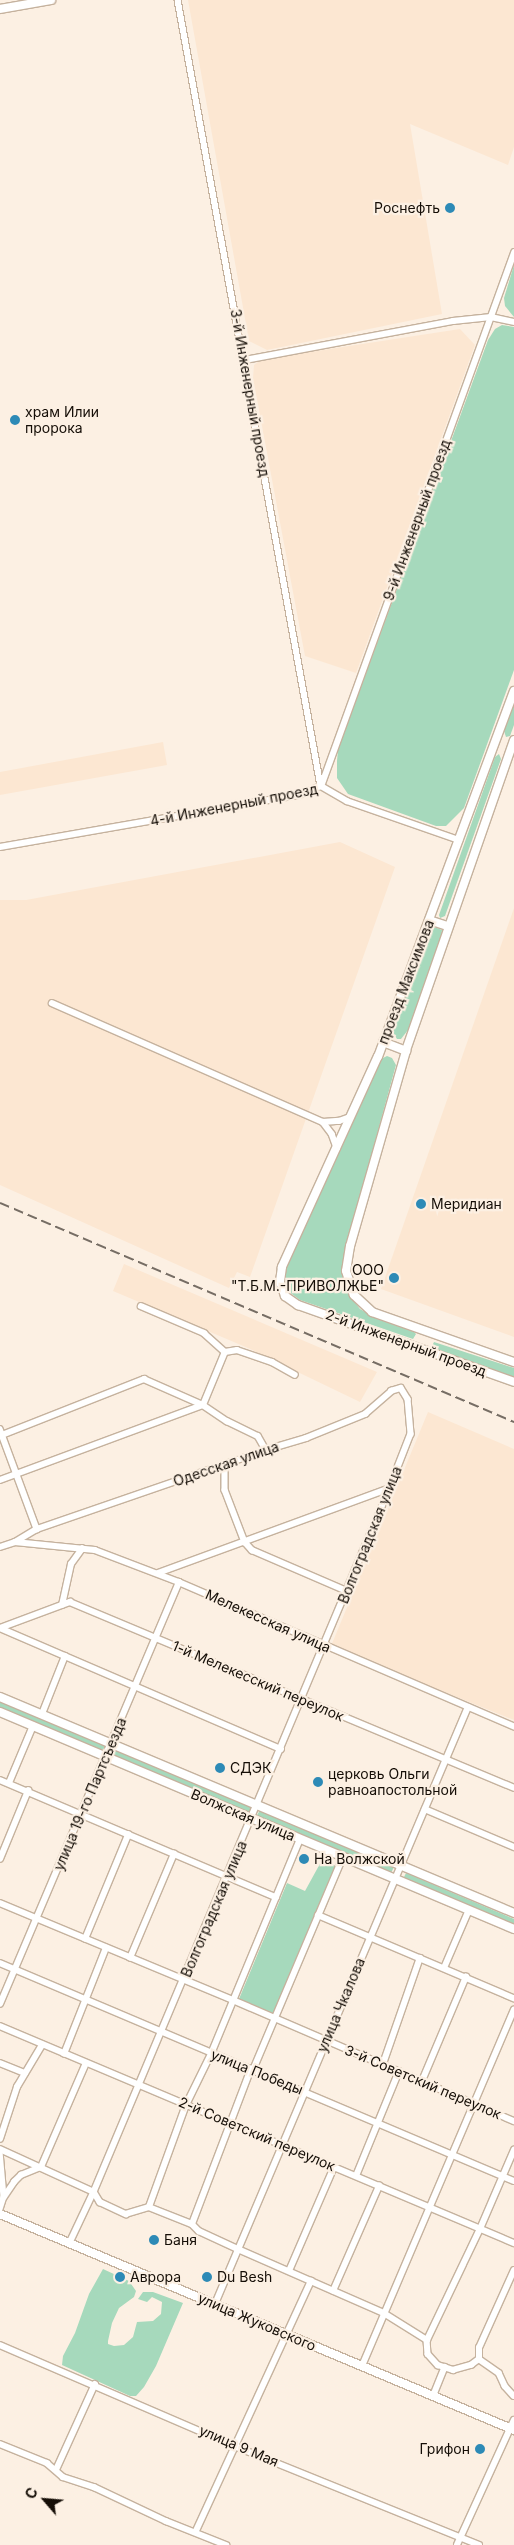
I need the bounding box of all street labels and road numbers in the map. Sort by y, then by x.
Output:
street label: 3-й Инженерный проезд [227,308,273,478]
street label: 9-й Инженерный проезд [380,437,454,603]
street label: 4-й Инженерный проезд [149,780,319,830]
street label: проезд Максимова [375,917,437,1047]
street label: 2-й Инженерный проезд [323,1306,489,1380]
street label: Одесская улица [171,1438,281,1490]
street label: Волгоградская улица [335,1464,405,1606]
street label: Мелекесская улица [203,1586,333,1656]
street label: 1-й Мелекесский переулок [170,1637,346,1725]
street label: улица 19-го Партсъезда [50,1715,130,1873]
street label: Волжская улица [188,1785,298,1845]
street label: Волгоградская улица [178,1838,250,1980]
street label: улица Чкалова [313,1955,369,2055]
street label: 3-й Советский переулок [342,2041,504,2123]
street label: улица Победы [208,2046,306,2098]
street label: 2-й Советский переулок [176,2093,338,2175]
street label: улица Жуковского [195,2290,319,2354]
street label: улица 9 Мая [197,2422,281,2470]

